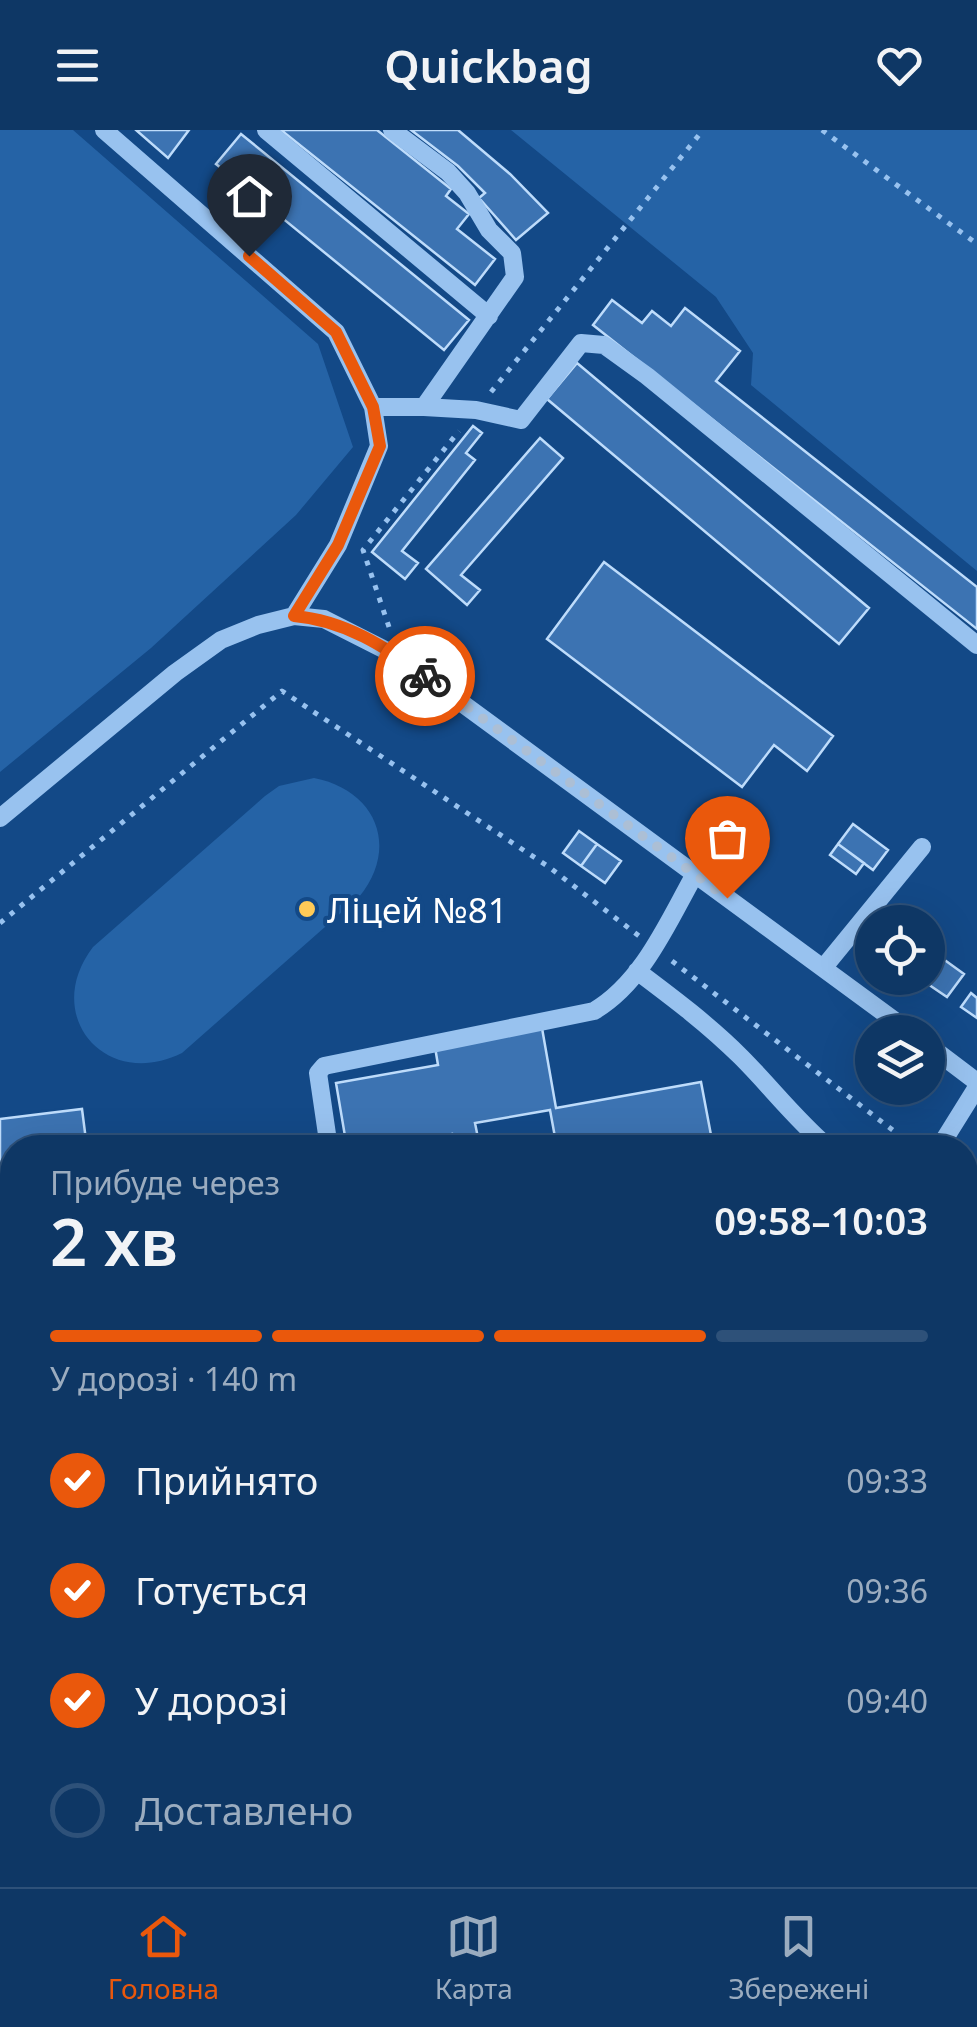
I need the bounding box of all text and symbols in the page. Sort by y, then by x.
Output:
text: Quickbag [384,35,593,96]
icon: menu [50,38,105,93]
icon: heart [872,38,927,93]
pin [207,154,292,257]
icon: home [222,169,277,224]
courier [375,626,475,726]
icon: bike [398,649,453,704]
pin [685,796,770,899]
icon: bag [700,811,755,866]
place label: Ліцей №81 [327,886,508,933]
marker: Ліцей №81 [296,898,318,920]
map controls [855,905,945,1105]
button: locate [855,905,945,995]
button: layers [855,1015,945,1105]
text: Прибуде через [50,1161,280,1204]
text: 09:58–10:03 [714,1194,928,1246]
text: 2 хв [50,1197,178,1285]
text: У дорозі · 140 m [50,1357,297,1400]
icon: check [50,1453,105,1508]
text: Прийнято [135,1454,318,1506]
text: 09:33 [846,1459,928,1502]
icon: check [50,1563,105,1618]
text: Готується [135,1564,308,1616]
text: 09:36 [846,1569,928,1612]
icon: check [50,1673,105,1728]
text: У дорозі [135,1674,288,1726]
text: 09:40 [846,1679,928,1722]
text: Доставлено [135,1784,353,1836]
tab: Головна [108,1909,219,2007]
tab: Карта [435,1909,513,2007]
tab: Збережені [728,1909,869,2007]

